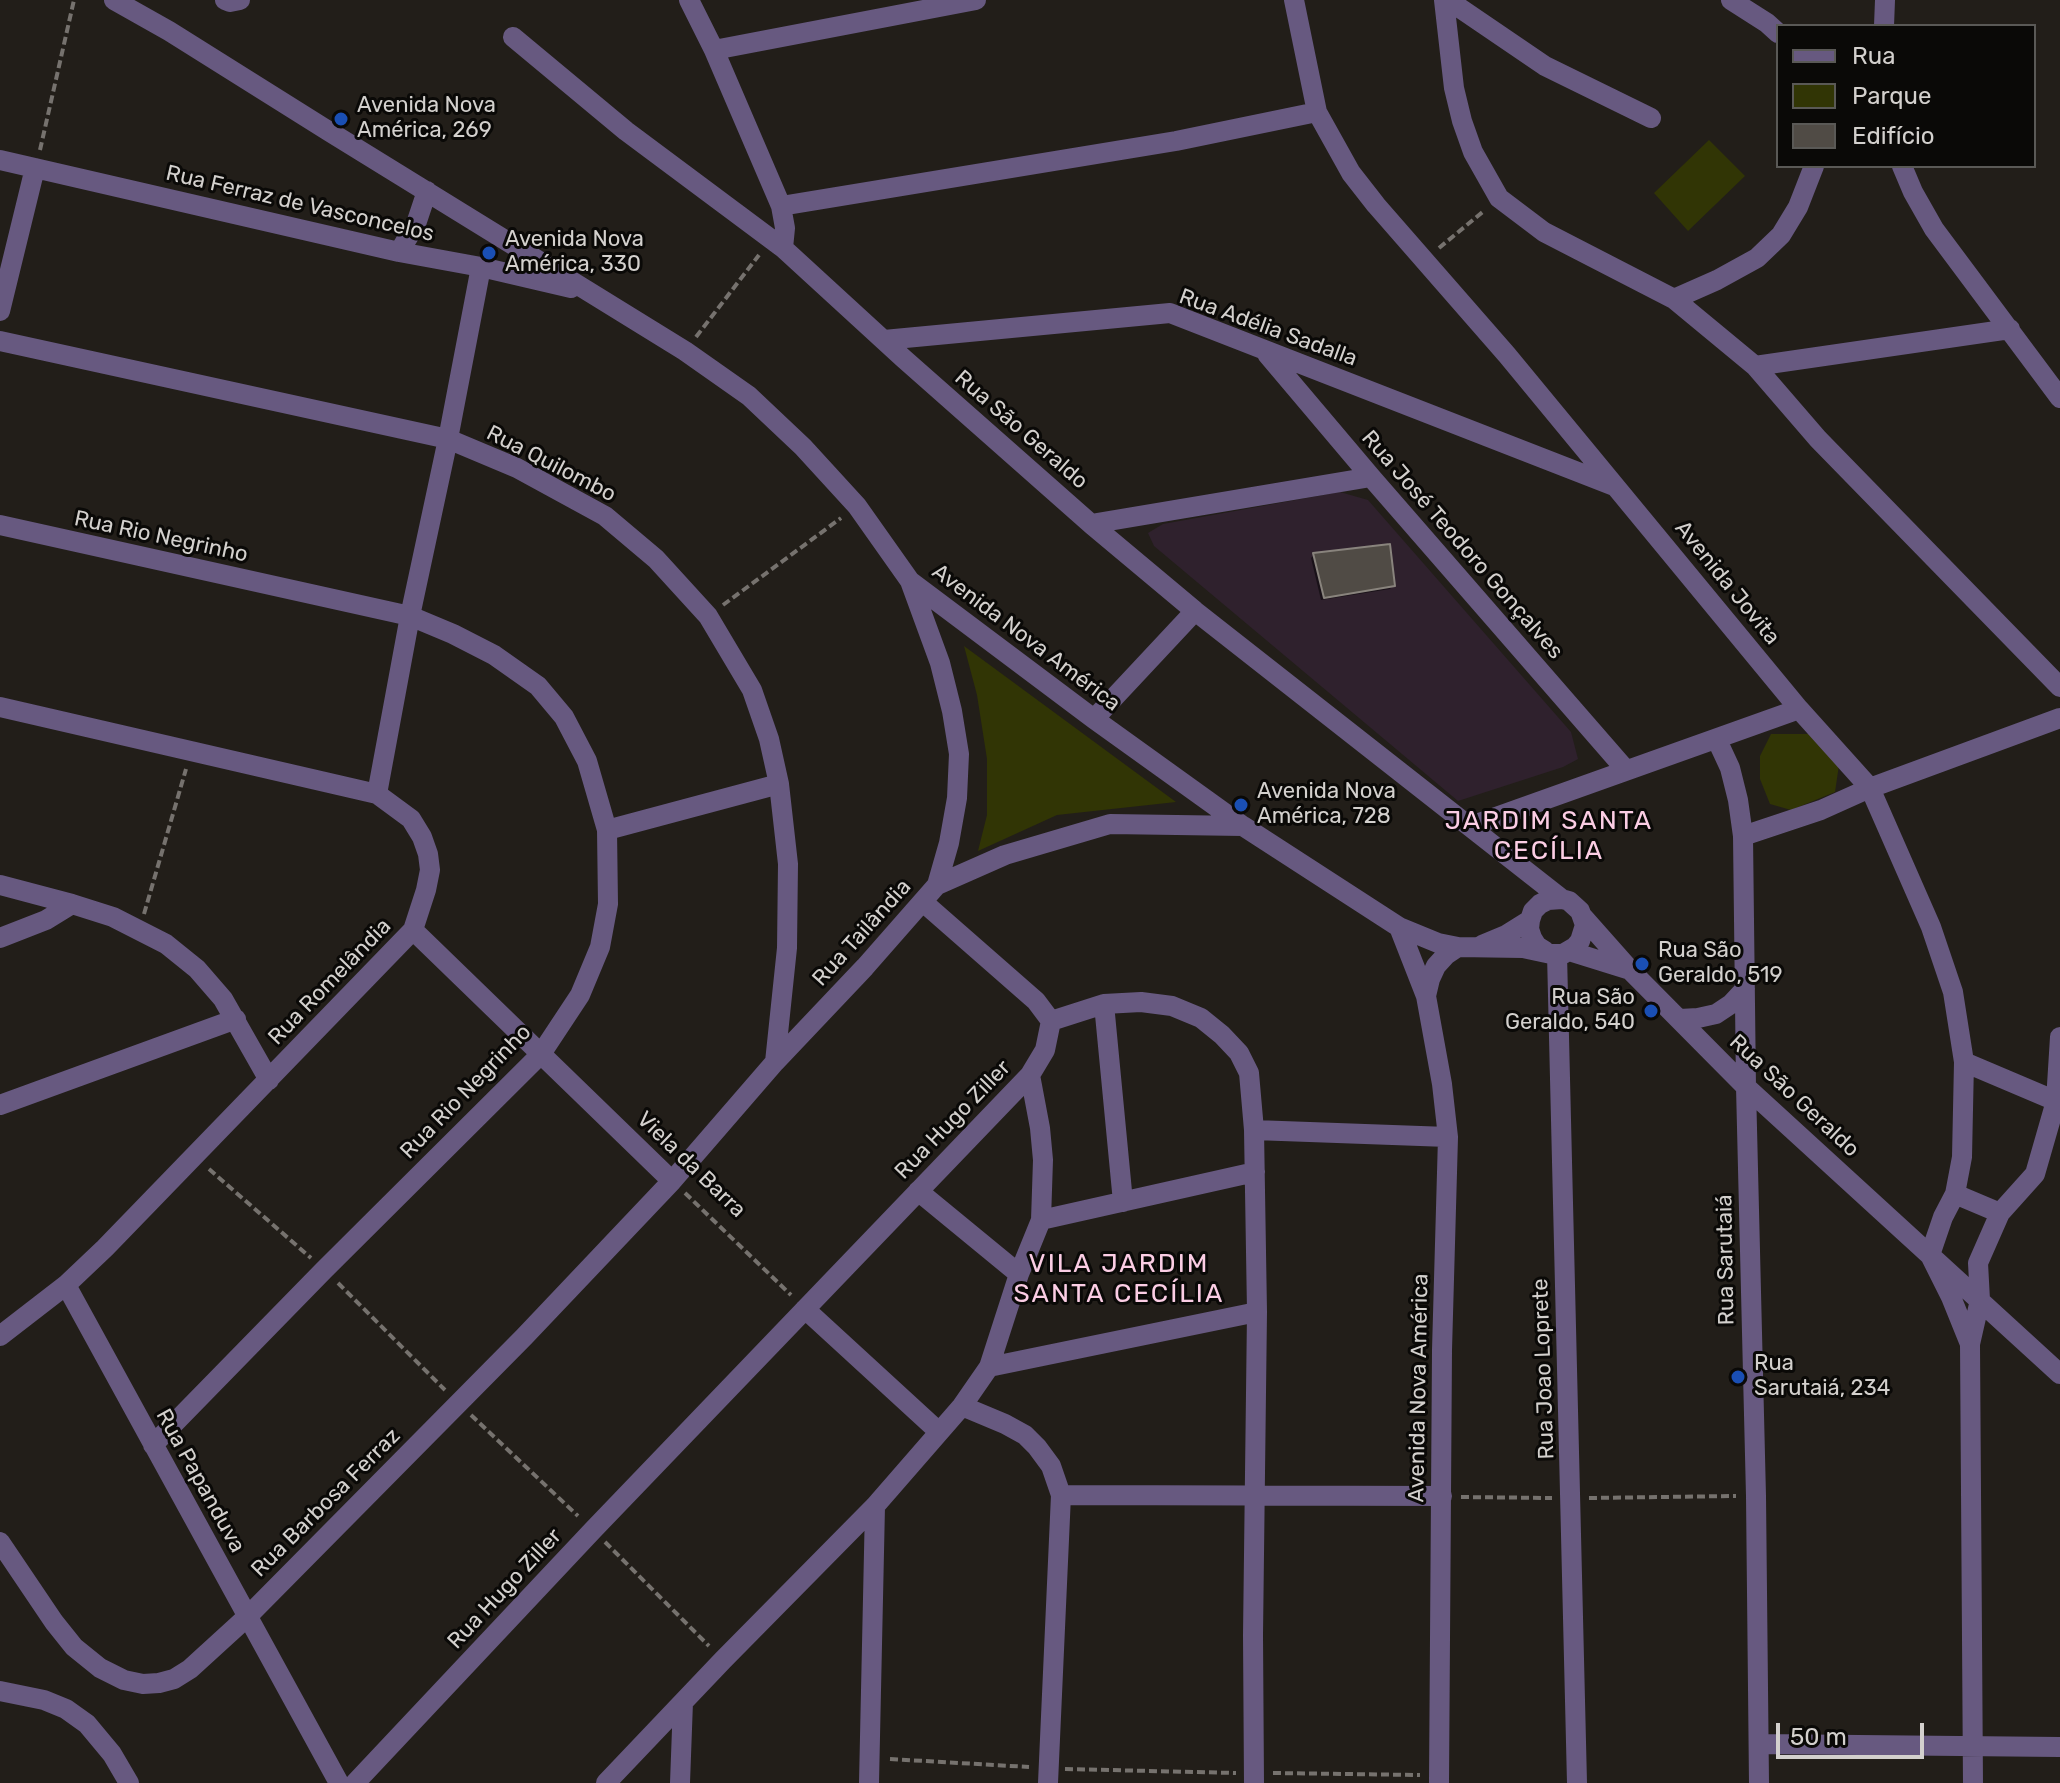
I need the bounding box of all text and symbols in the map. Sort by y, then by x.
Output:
legend [1776,24,2036,168]
text: Rua [1852,42,1895,70]
text: Parque [1852,82,1931,110]
place label: Avenida Nova América, 269 [357,93,496,144]
marker: Avenida Nova América, 269 [332,110,350,128]
text: Edifício [1852,122,1935,150]
street label: Rua Ferraz de Vasconcelos [163,160,437,248]
place label: Avenida Nova América, 330 [505,227,644,278]
marker: Avenida Nova América, 330 [480,244,498,262]
street label: Rua Adélia Sadalla [1175,284,1361,372]
street label: Rua São Geraldo [949,365,1093,495]
street label: Rua Quilombo [482,420,620,508]
street label: Rua José Teodoro Gonçalves [1356,425,1568,665]
street label: Rua Rio Negrinho [72,506,250,568]
street label: Avenida Jovita [1669,516,1785,650]
street label: Avenida Nova América [927,559,1125,717]
place label: Avenida Nova América, 728 [1257,779,1396,830]
marker: Avenida Nova América, 728 [1232,796,1250,814]
district label: JARDIM SANTA CECÍLIA [1445,805,1653,866]
street label: Rua Tailândia [807,874,917,992]
street label: Rua Romelândia [263,913,397,1051]
place label: Rua São Geraldo, 519 [1658,938,1783,990]
marker: Rua São Geraldo, 519 [1633,955,1651,973]
place label: Rua São Geraldo, 540 [1505,985,1635,1036]
marker: Rua São Geraldo, 540 [1642,1002,1660,1020]
street label: Rua Rio Negrinho [395,1019,537,1165]
street label: Rua São Geraldo [1724,1029,1864,1163]
street label: Rua Hugo Ziller [890,1055,1016,1185]
street label: Viela da Barra [631,1107,751,1223]
street label: Rua Sarutaiá [1712,1194,1740,1326]
district label: VILA JARDIM SANTA CECÍLIA [1014,1248,1224,1310]
street label: Avenida Nova América [1404,1273,1434,1503]
street label: Rua Joao Loprete [1528,1278,1560,1460]
place label: Rua Sarutaiá, 234 [1754,1351,1890,1402]
marker: Rua Sarutaiá, 234 [1729,1368,1747,1386]
street label: Rua Papanduva [150,1405,250,1557]
street label: Rua Barbosa Ferraz [246,1423,406,1583]
street label: Rua Hugo Ziller [442,1523,568,1655]
scale bar [1780,1707,1928,1757]
text: 50 m [1790,1723,1847,1751]

